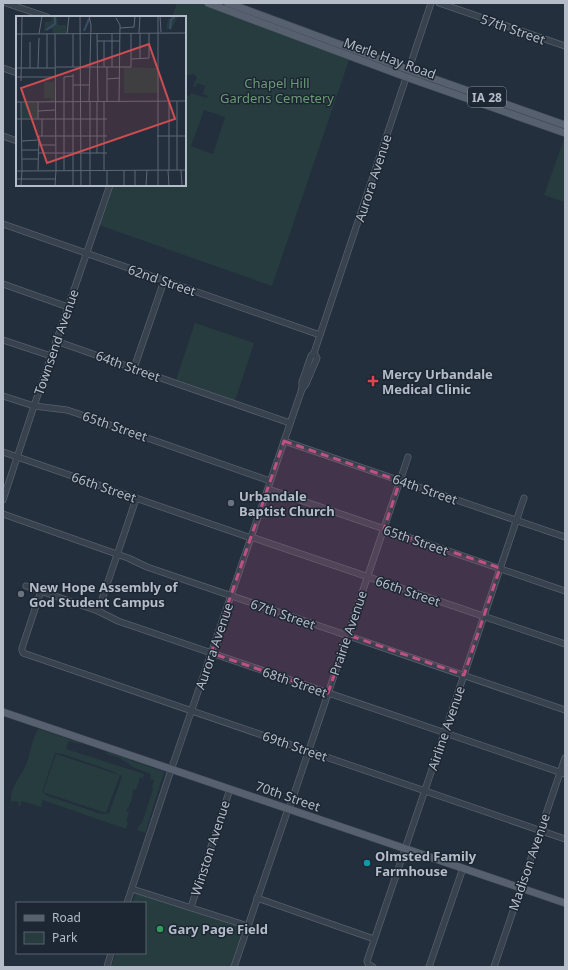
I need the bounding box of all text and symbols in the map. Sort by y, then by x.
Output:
street label: 57th Street [478,10,548,49]
inset map [16,16,186,186]
street label: Merle Hay Road [341,33,439,83]
park label: Chapel Hill Gardens Cemetery [220,74,334,107]
road number: IA 28 [468,87,506,107]
street label: Aurora Avenue [350,132,396,224]
street label: 62nd Street [126,260,199,300]
street label: Townsend Avenue [29,287,83,397]
street label: 64th Street [93,346,163,386]
place label: Mercy Urbandale Medical Clinic [382,365,493,398]
marker: Mercy Urbandale Medical Clinic [367,375,379,387]
street label: 65th Street [80,407,150,446]
street label: 66th Street [69,468,139,507]
street label: 64th Street [390,470,460,509]
place label: Urbandale Baptist Church [239,487,335,520]
marker: Urbandale Baptist Church [226,498,236,508]
street label: 65th Street [381,521,451,560]
street label: 66th Street [373,572,443,611]
place label: New Hope Assembly of God Student Campus [29,578,179,611]
street label: Prairie Avenue [325,588,371,678]
marker: New Hope Assembly of God Student Campus [16,589,26,599]
street label: 67th Street [248,595,318,634]
street label: Aurora Avenue [191,600,237,692]
street label: 68th Street [260,663,330,702]
street label: Airline Avenue [423,683,469,773]
street label: 69th Street [260,727,330,766]
street label: 70th Street [253,777,323,816]
street label: Winston Avenue [186,798,234,898]
street label: Madison Avenue [504,811,554,913]
place label: Olmsted Family Farmhouse [375,847,477,880]
marker: Olmsted Family Farmhouse [362,858,372,868]
legend [16,902,146,954]
text: Road [52,909,81,926]
place label: Gary Page Field [168,920,268,938]
marker: Gary Page Field [155,924,165,934]
text: Park [52,929,78,946]

